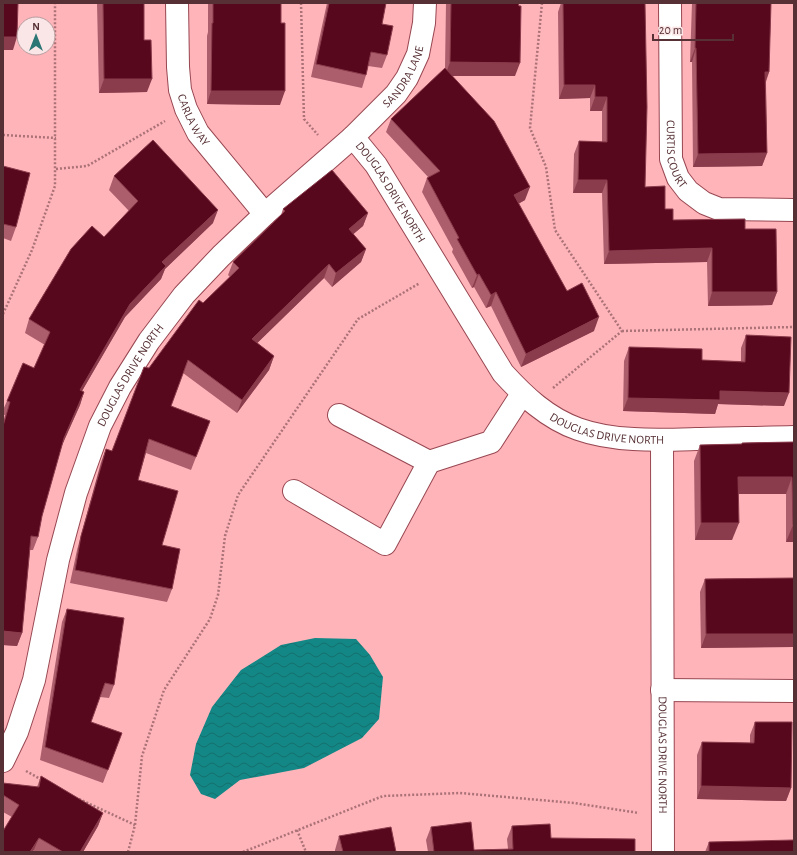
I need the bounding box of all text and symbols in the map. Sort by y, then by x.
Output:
north arrow [16,16,56,56]
scale bar [653,16,733,42]
text: N [32,21,40,32]
text: 20 m [659,24,682,36]
street label: SANDRA LANE [380,45,425,110]
street label: CARLA WAY [176,92,212,149]
street label: CURTIS COURT [665,120,689,190]
street label: DOUGLAS DRIVE NORTH [354,140,428,245]
street label: DOUGLAS DRIVE NORTH [95,322,166,428]
street label: DOUGLAS DRIVE NORTH [548,411,664,446]
street label: DOUGLAS DRIVE NORTH [657,696,669,814]

